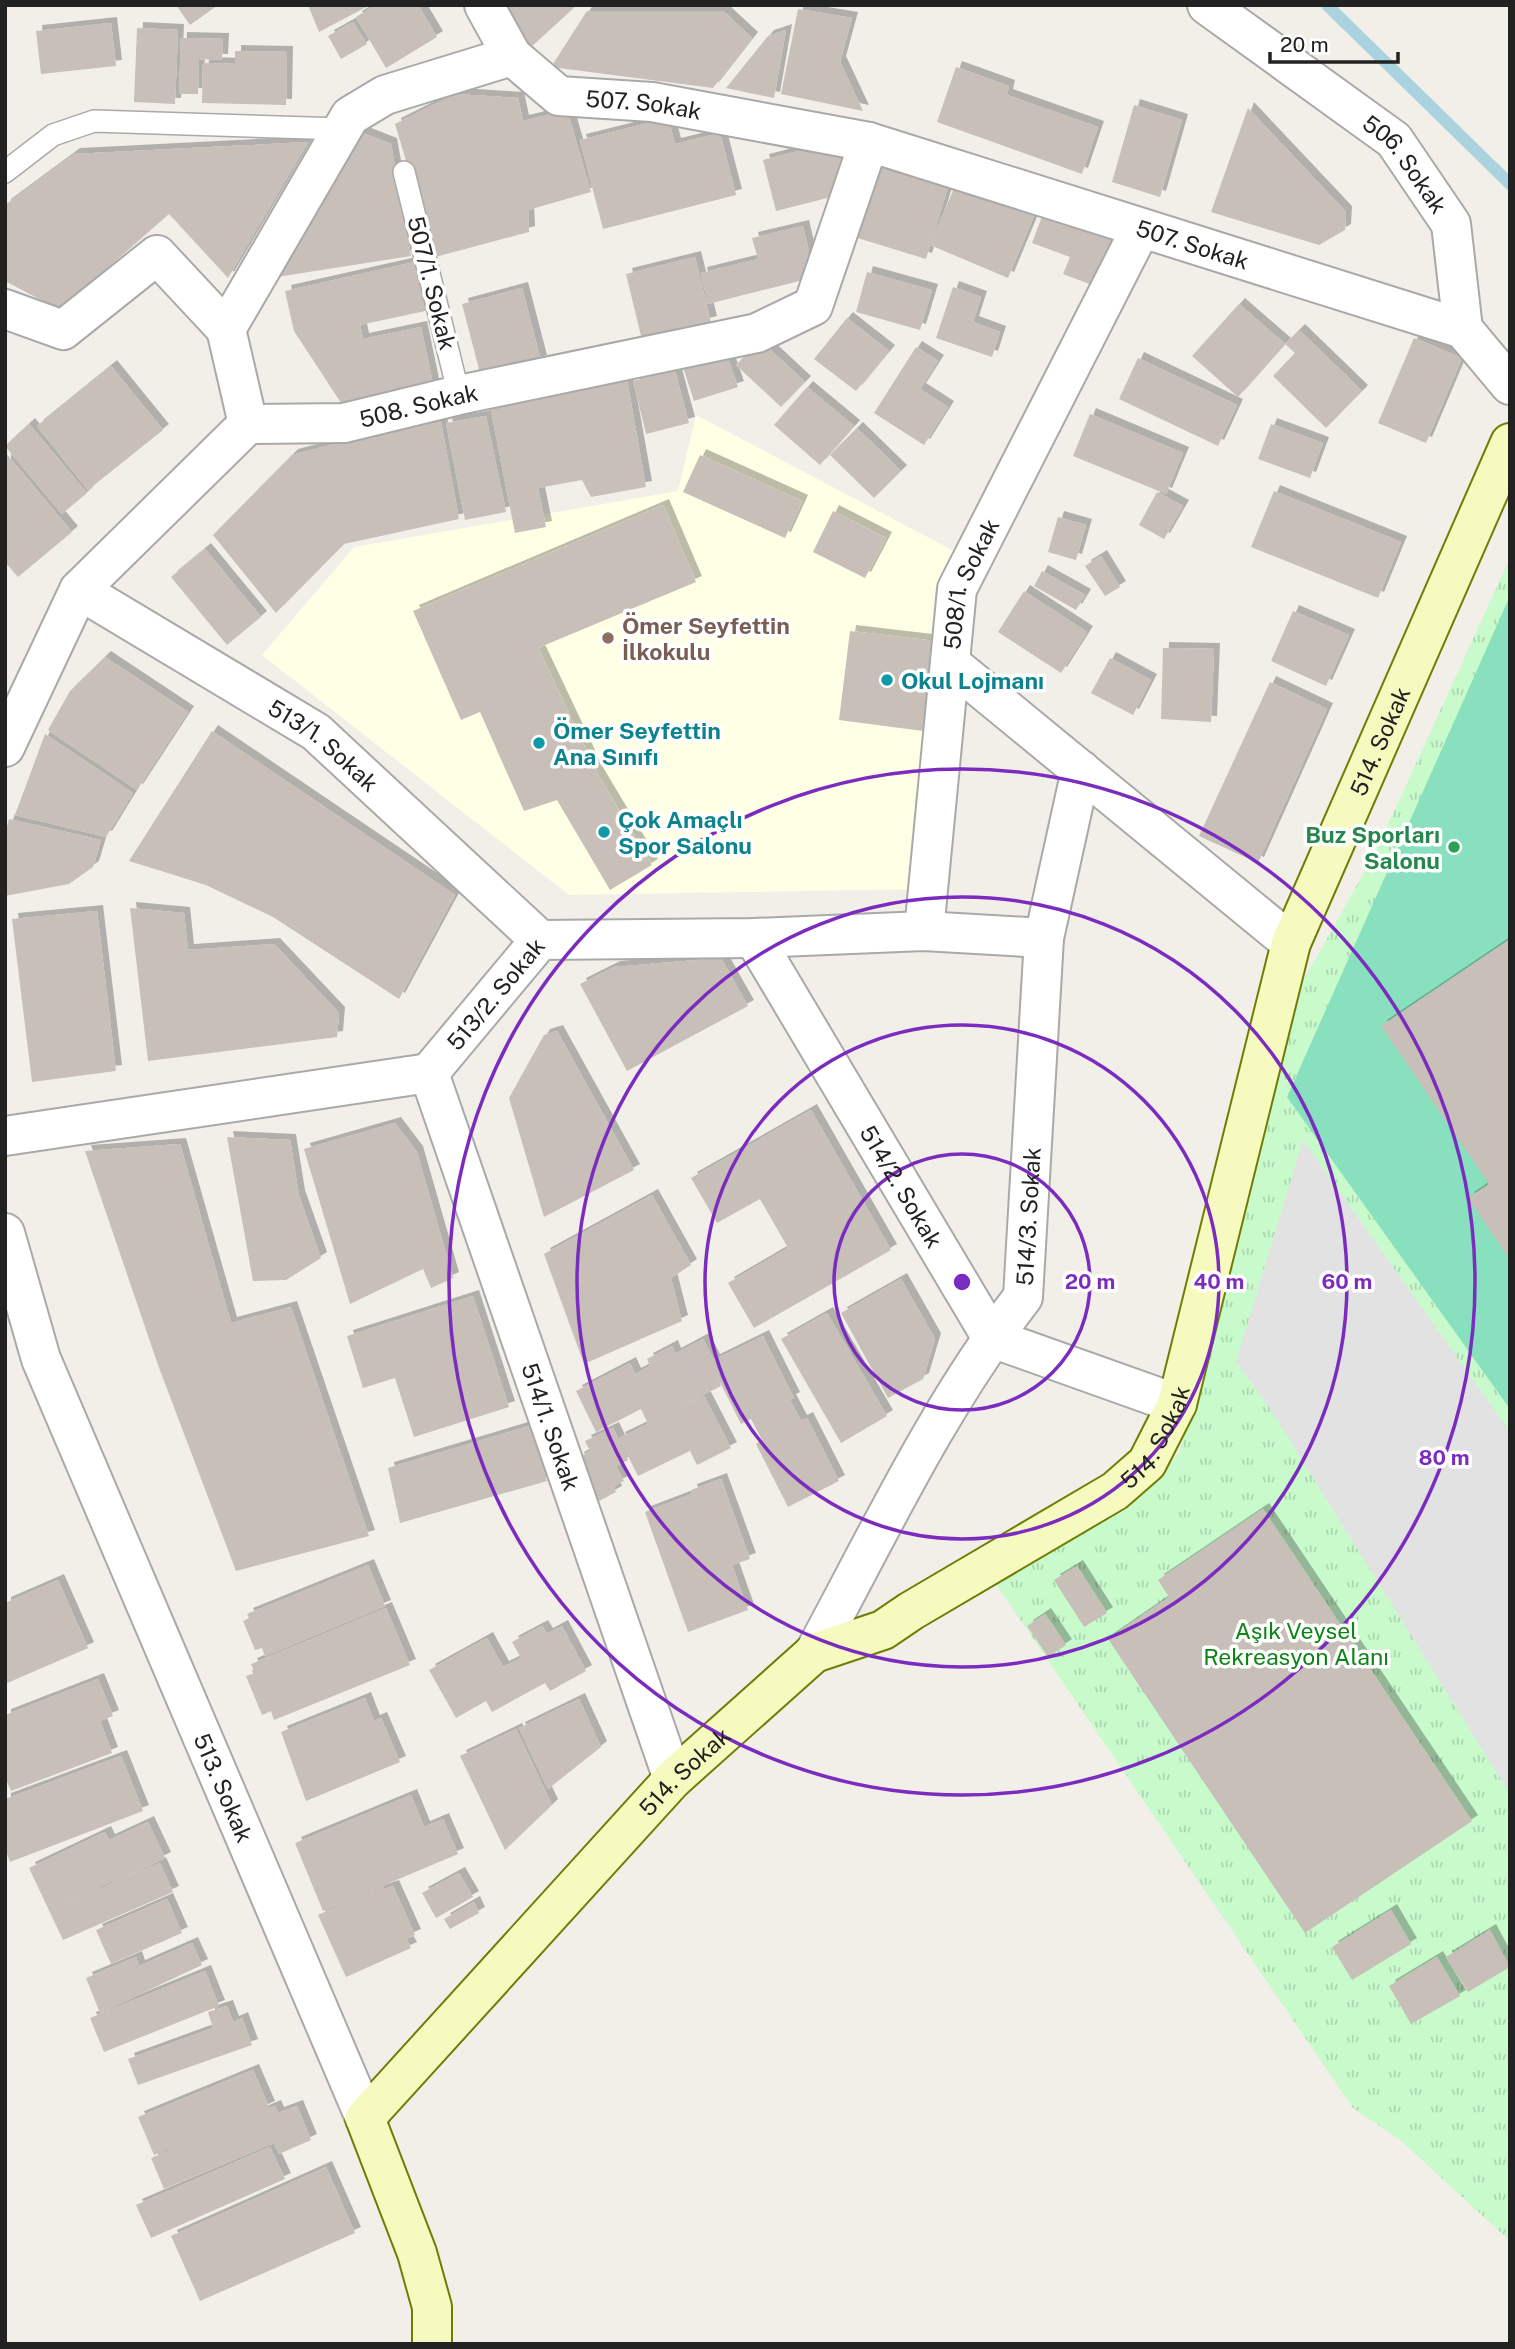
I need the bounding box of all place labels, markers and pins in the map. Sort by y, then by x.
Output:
place label: Ömer Seyfettin İlkokulu [622,612,790,665]
marker: Ömer Seyfettin İlkokulu [600,630,616,646]
place label: Okul Lojmanı [901,667,1044,694]
marker: Okul Lojmanı [879,672,895,688]
place label: Ömer Seyfettin Ana Sınıfı [553,717,721,770]
marker: Ömer Seyfettin Ana Sınıfı [531,735,547,751]
place label: Çok Amaçlı Spor Salonu [618,806,752,859]
place label: Buz Sporları Salonu [1305,821,1440,874]
marker: Çok Amaçlı Spor Salonu [596,824,612,840]
marker: Buz Sporları Salonu [1446,839,1462,855]
centre of rings [950,1270,974,1294]

